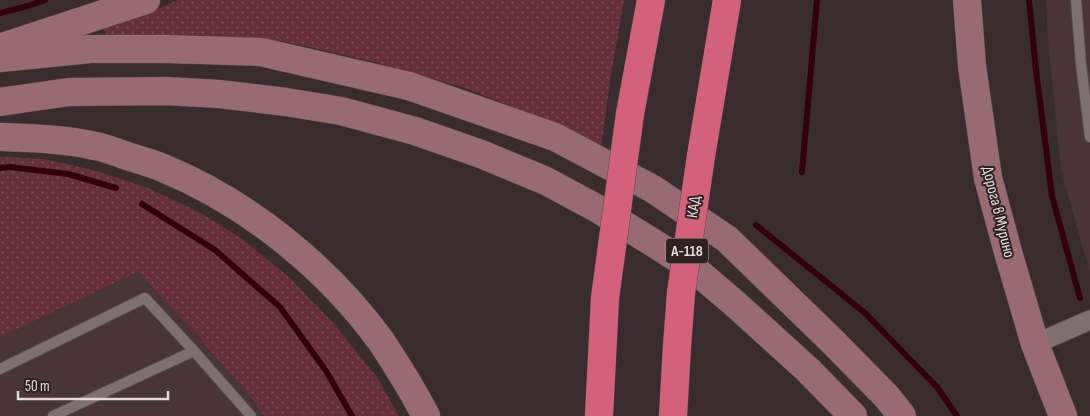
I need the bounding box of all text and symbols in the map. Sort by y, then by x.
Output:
street label: Дорога в Мурино [977,164,1019,260]
street label: КАД [683,194,705,219]
road number: А-118 [666,238,708,264]
scale bar [18,368,168,400]
text: 50 m [25,377,50,396]

